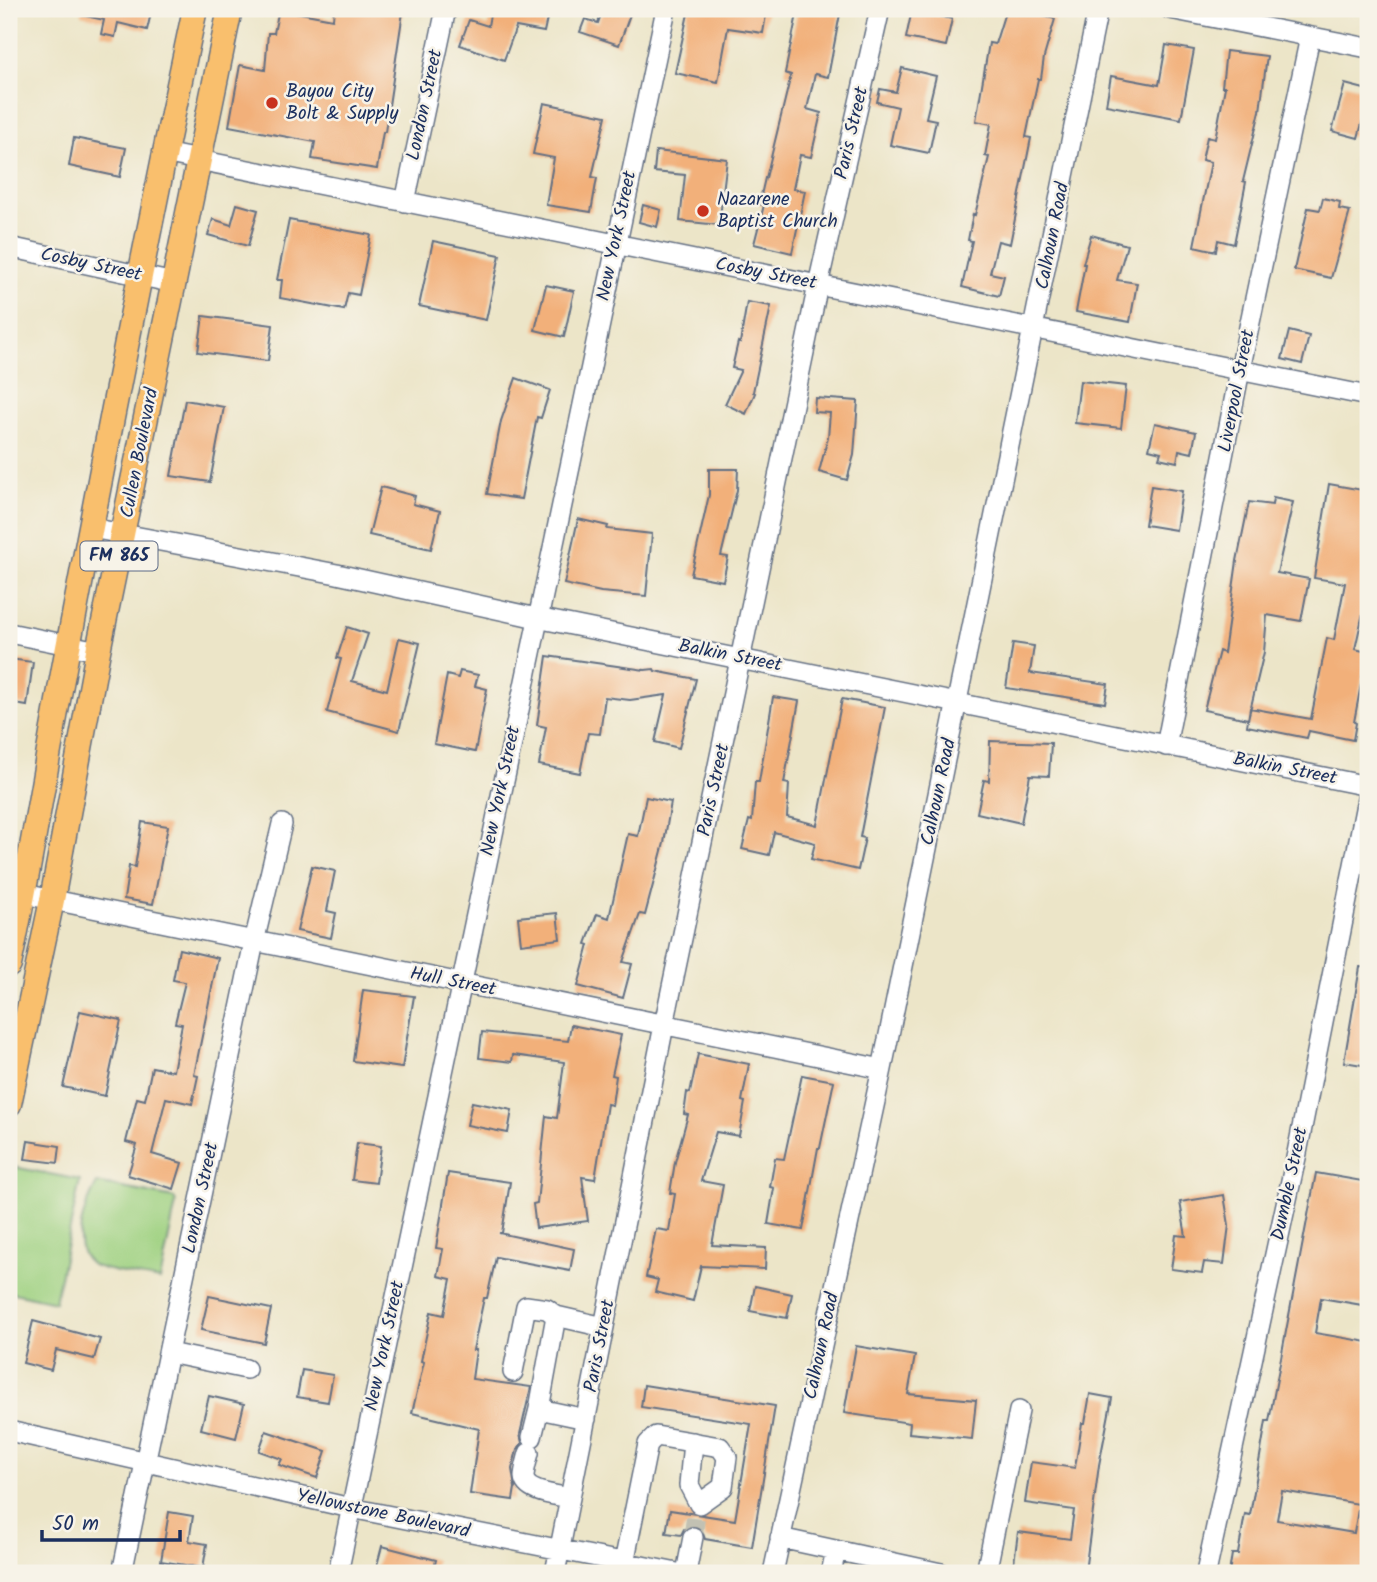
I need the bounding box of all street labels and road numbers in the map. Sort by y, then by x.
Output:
street label: London Street [399,46,452,163]
street label: Paris Street [827,83,877,182]
street label: New York Street [589,168,646,304]
street label: Calhoun Road [1028,179,1078,292]
street label: Cosby Street [38,240,145,290]
street label: Cosby Street [713,249,820,299]
street label: Liverpool Street [1210,326,1264,455]
street label: Cullen Boulevard [113,385,167,521]
road number: FM 865 [80,542,158,570]
street label: Balkin Street [676,631,785,681]
street label: New York Street [473,723,530,859]
street label: Calhoun Road [913,735,965,848]
street label: Paris Street [690,740,739,839]
street label: Balkin Street [1231,744,1340,794]
street label: Hull Street [407,959,499,1005]
street label: Dumble Street [1263,1124,1317,1244]
street label: London Street [175,1139,228,1256]
street label: New York Street [357,1278,414,1414]
street label: Calhoun Road [796,1289,848,1402]
street label: Paris Street [576,1296,624,1395]
street label: Yellowstone Boulevard [294,1481,473,1547]

